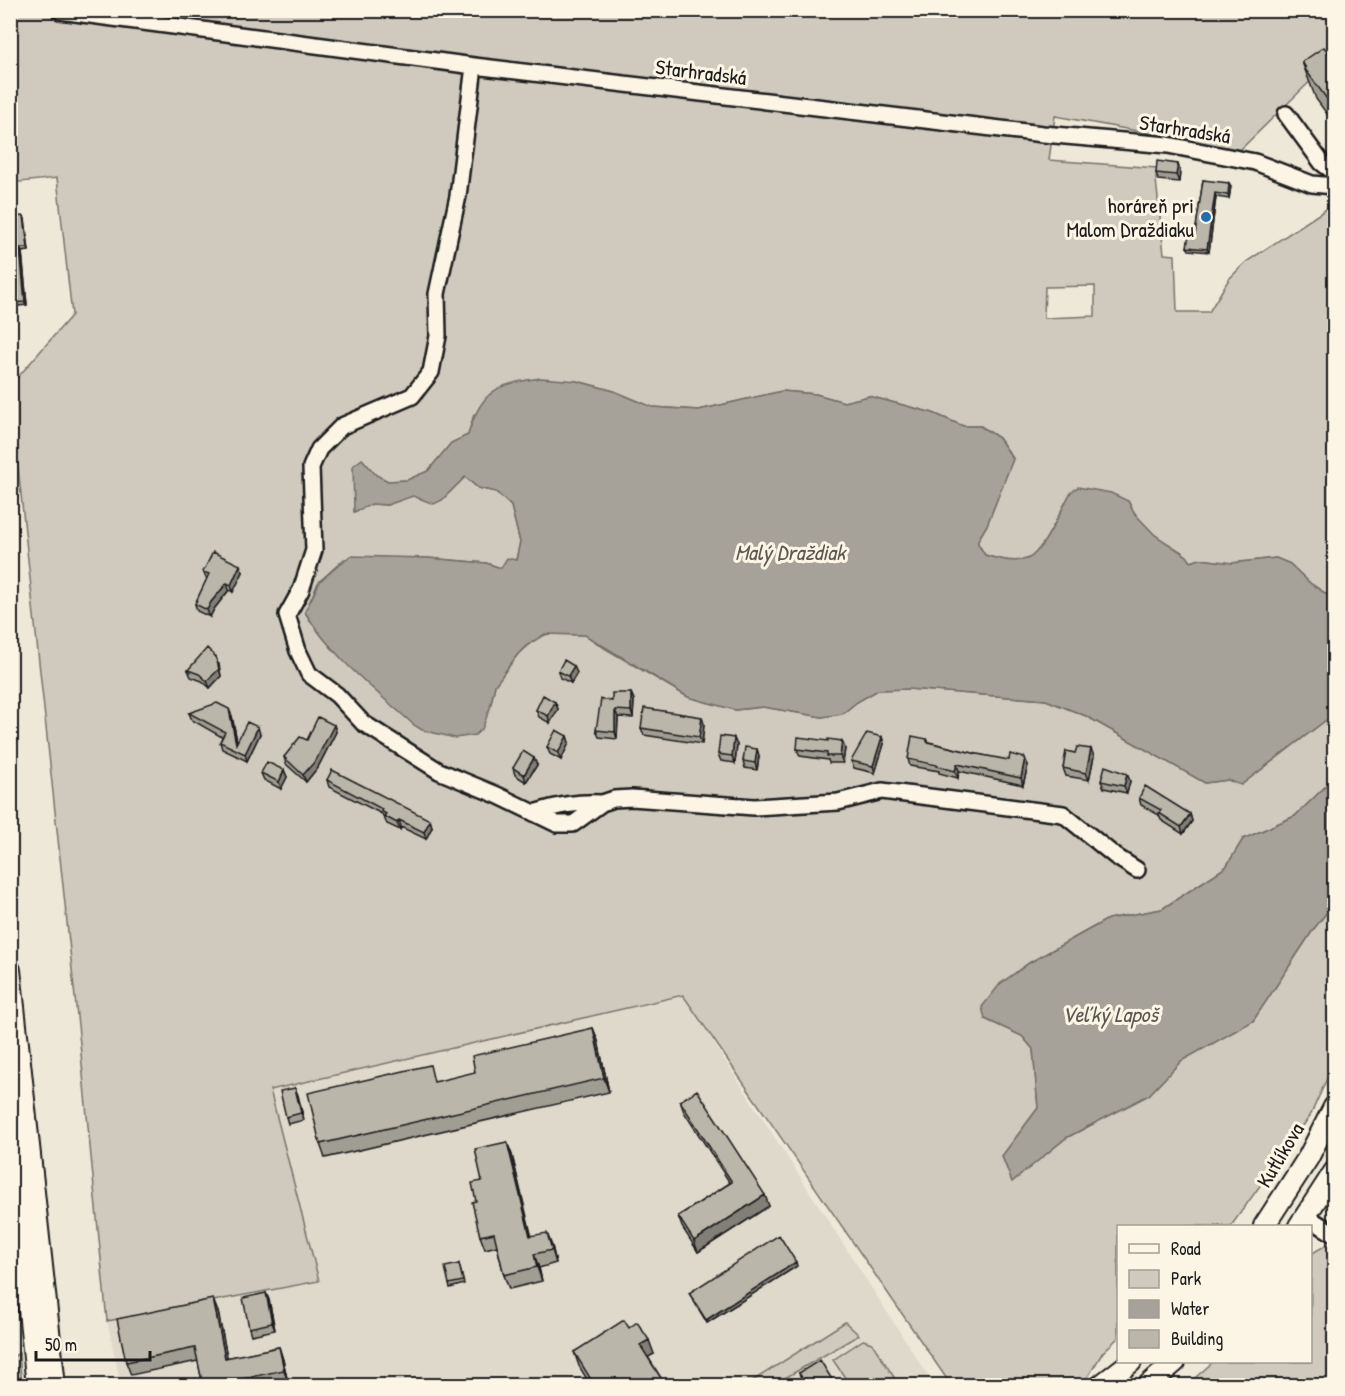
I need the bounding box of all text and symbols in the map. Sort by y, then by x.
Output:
street label: Starhradská [654,52,748,92]
street label: Starhradská [1138,108,1232,150]
place label: horáreň pri Malom Draždiaku [1067,191,1195,244]
marker: horáreň pri Malom Draždiaku [1199,210,1213,224]
water label: Malý Draždiak [735,537,847,567]
water label: Veľký Lapoš [1062,999,1160,1029]
street label: Kutlíkova [1249,1117,1311,1193]
legend [1117,1225,1312,1363]
text: Road [1171,1236,1201,1261]
text: Park [1171,1266,1202,1291]
text: Water [1171,1296,1209,1321]
scale bar [36,1324,150,1362]
text: Building [1171,1326,1223,1351]
text: 50 m [45,1332,77,1357]

